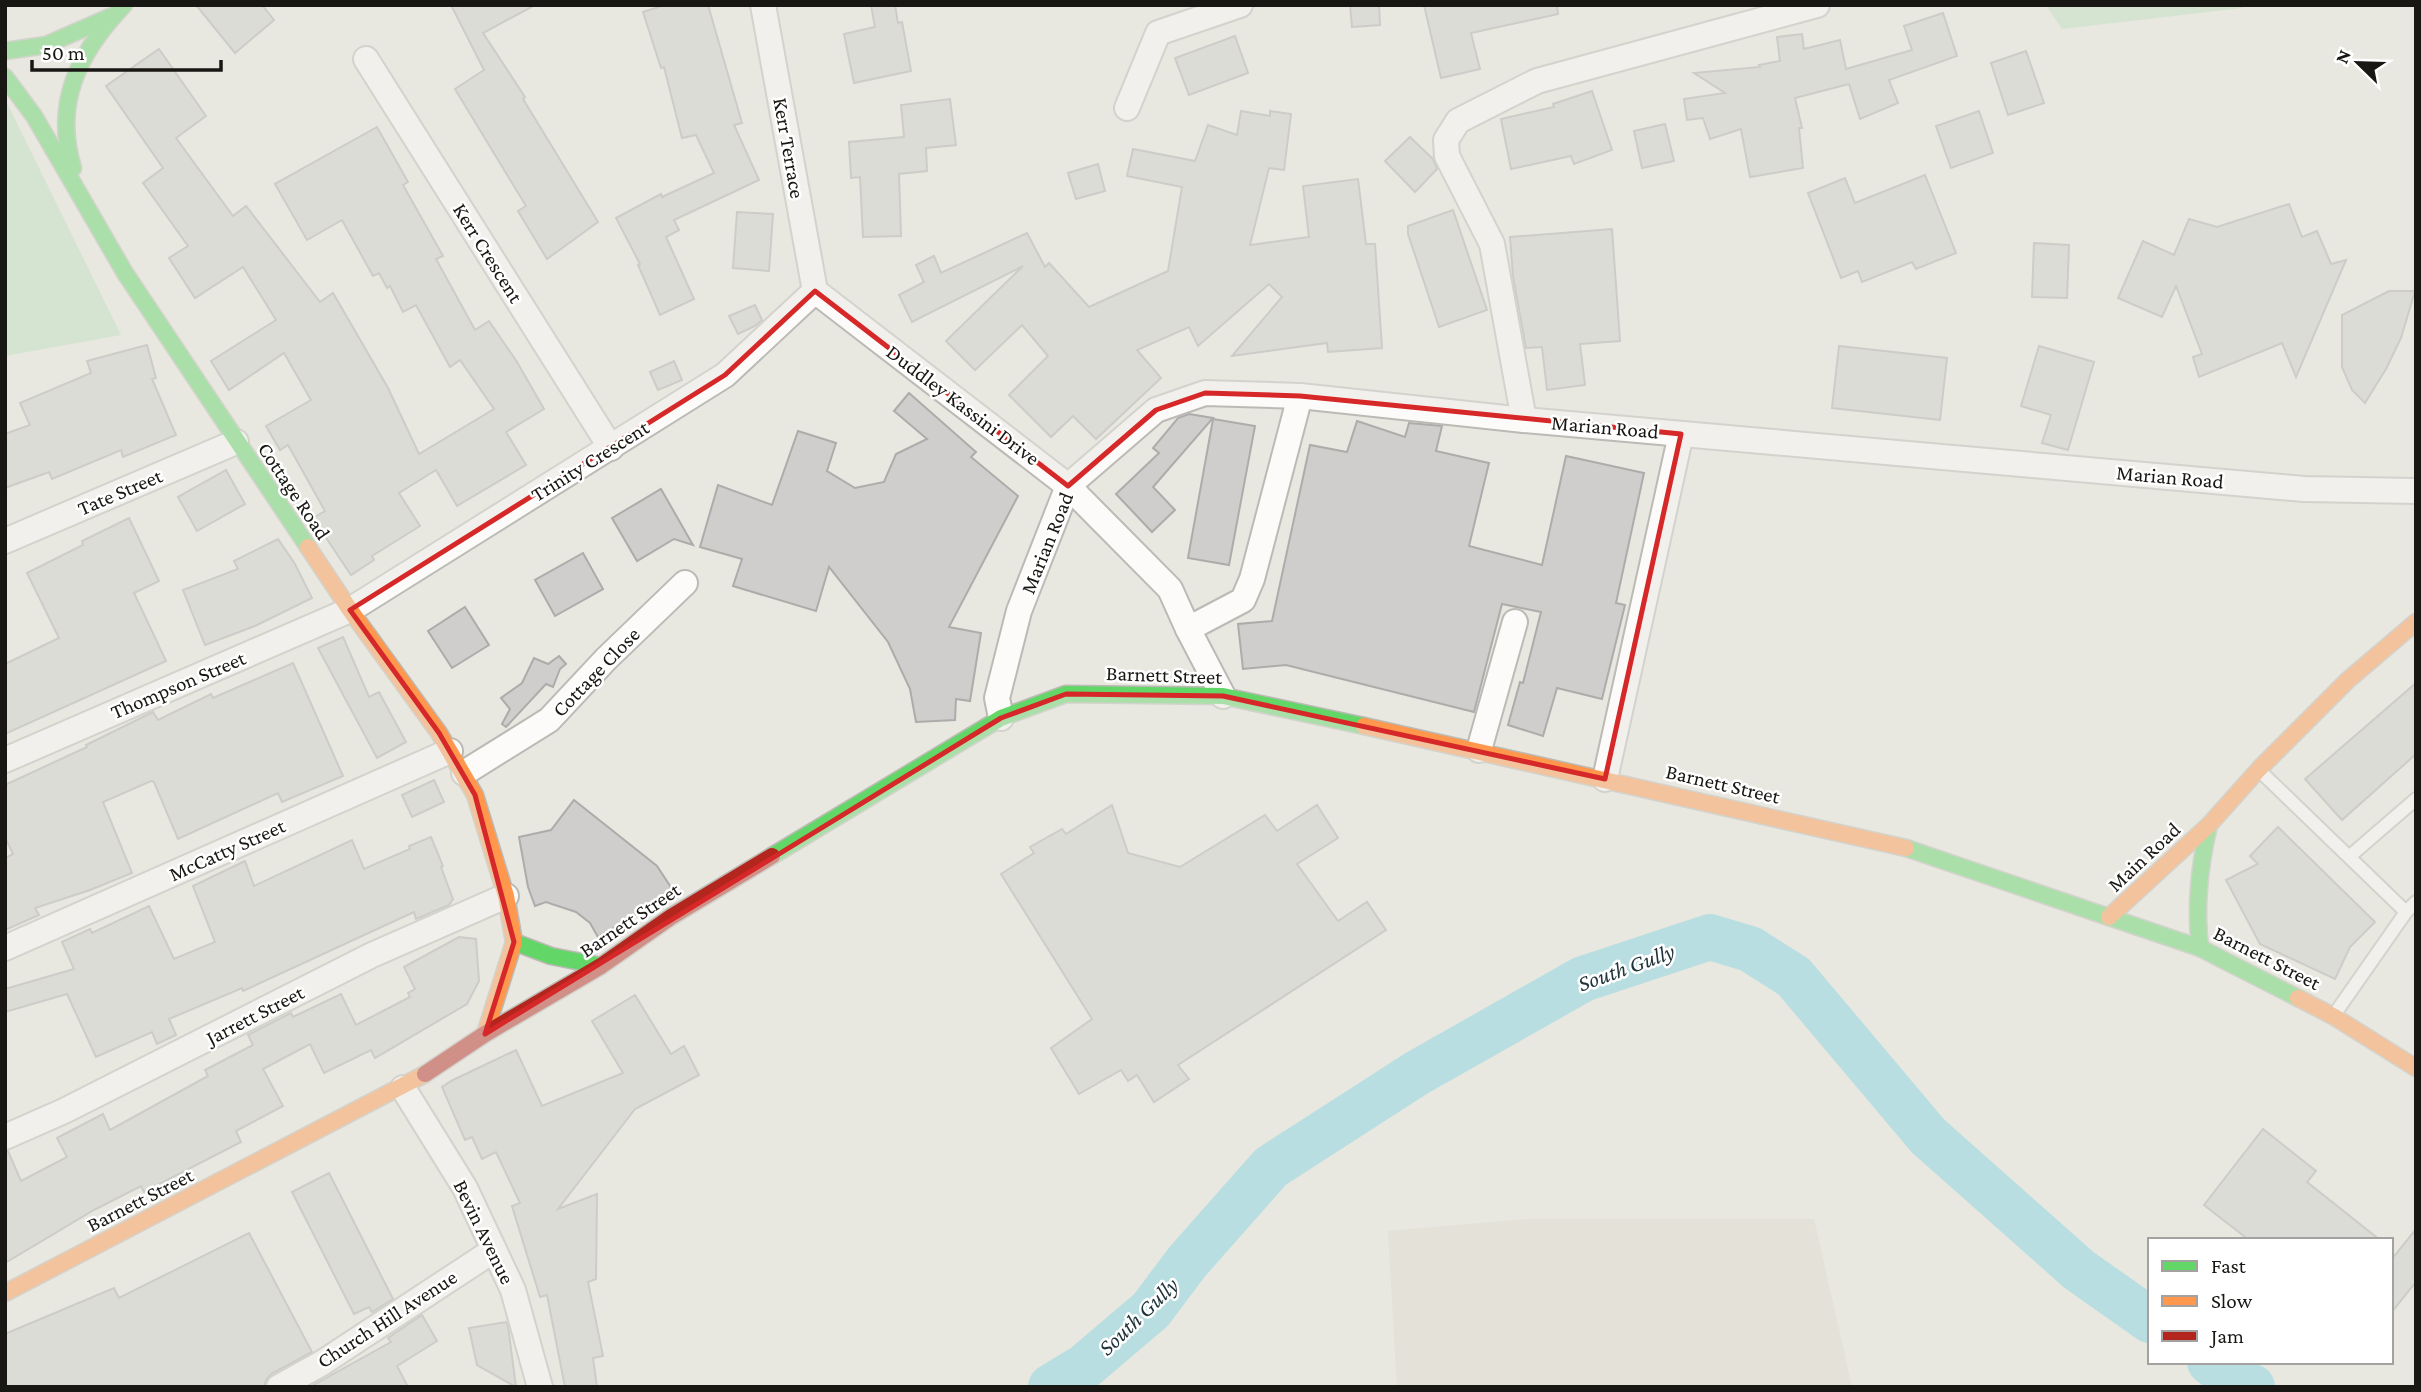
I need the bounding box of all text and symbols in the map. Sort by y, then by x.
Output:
scale bar [32,28,220,72]
north arrow [2323,28,2393,98]
text: 50 m [42,41,85,65]
text: N [2331,46,2355,67]
street label: Kerr Terrace [768,96,810,200]
street label: Kerr Crescent [448,199,529,308]
street label: Duddley Kassini Drive [882,340,1044,470]
street label: Marian Road [1550,410,1660,444]
street label: Trinity Crescent [527,415,654,507]
street label: Cottage Road [253,438,335,544]
street label: Marian Road [2115,460,2225,494]
street label: Tate Street [74,463,167,521]
street label: Marian Road [1016,489,1078,597]
street label: Cottage Close [547,622,645,722]
street label: Thompson Street [107,645,250,724]
street label: Barnett Street [1106,661,1224,689]
street label: Barnett Street [1664,759,1783,809]
street label: McCatty Street [165,813,290,886]
street label: Main Road [2103,817,2185,897]
street label: Barnett Street [575,877,686,962]
street label: Barnett Street [2210,921,2325,996]
water label: South Gully [1574,937,1678,996]
street label: Jarrett Street [200,980,309,1051]
street label: Barnett Street [83,1162,198,1237]
street label: Bevin Avenue [448,1176,520,1288]
legend [2148,1238,2393,1364]
text: Fast [2211,1254,2247,1278]
street label: Church Hill Avenue [313,1265,461,1373]
water label: South Gully [1093,1271,1184,1360]
text: Slow [2211,1289,2253,1313]
text: Jam [2209,1324,2244,1348]

